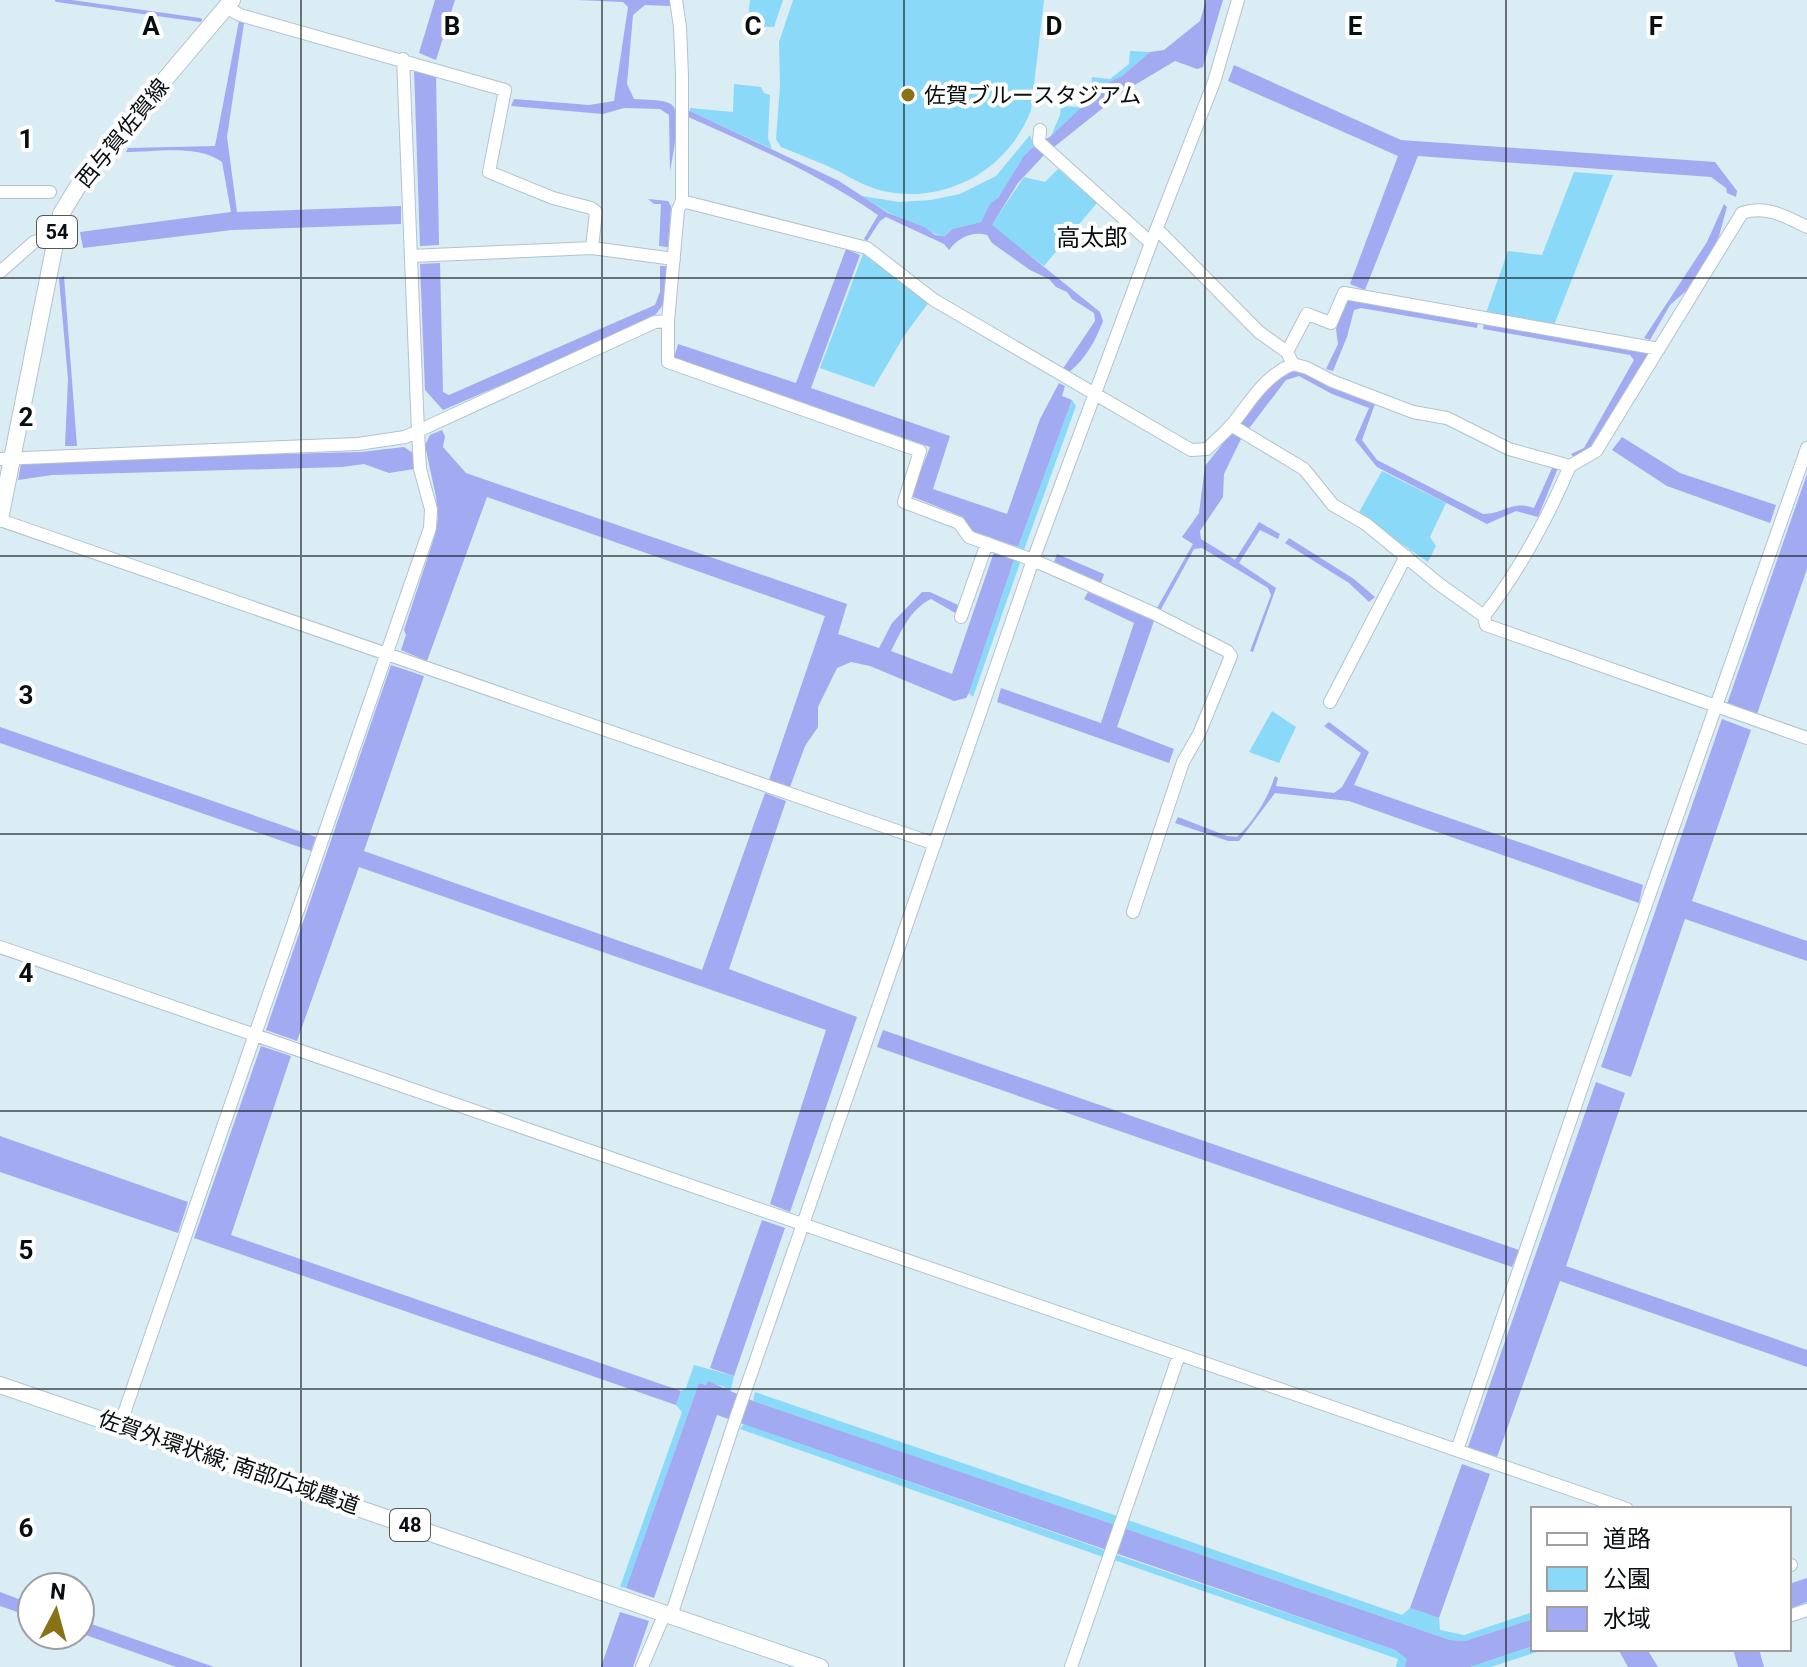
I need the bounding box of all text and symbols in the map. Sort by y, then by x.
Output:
text: A [142,11,160,41]
text: B [444,11,460,41]
text: C [744,11,762,41]
text: D [1046,11,1062,41]
text: E [1348,11,1363,41]
text: F [1649,11,1663,41]
street label: 西与賀佐賀線 [71,74,174,192]
place label: 佐賀ブルースタジアム [924,83,1141,108]
marker: 佐賀ブルースタジアム [899,86,917,104]
text: 1 [19,124,33,154]
road number: 54 [37,216,77,248]
district label: 高太郎 [1056,224,1128,252]
text: 2 [19,402,33,432]
text: 3 [19,680,33,710]
text: 4 [19,958,34,988]
text: 5 [19,1235,33,1265]
street label: 佐賀外環状線; 南部広域農道 [95,1406,362,1519]
legend [1531,1507,1791,1651]
road number: 48 [390,1509,430,1541]
text: 6 [19,1513,34,1543]
text: 道路 [1603,1525,1651,1553]
text: 公園 [1603,1565,1651,1593]
north arrow [16,1571,96,1651]
text: N [49,1578,67,1605]
text: 水域 [1603,1605,1651,1633]

